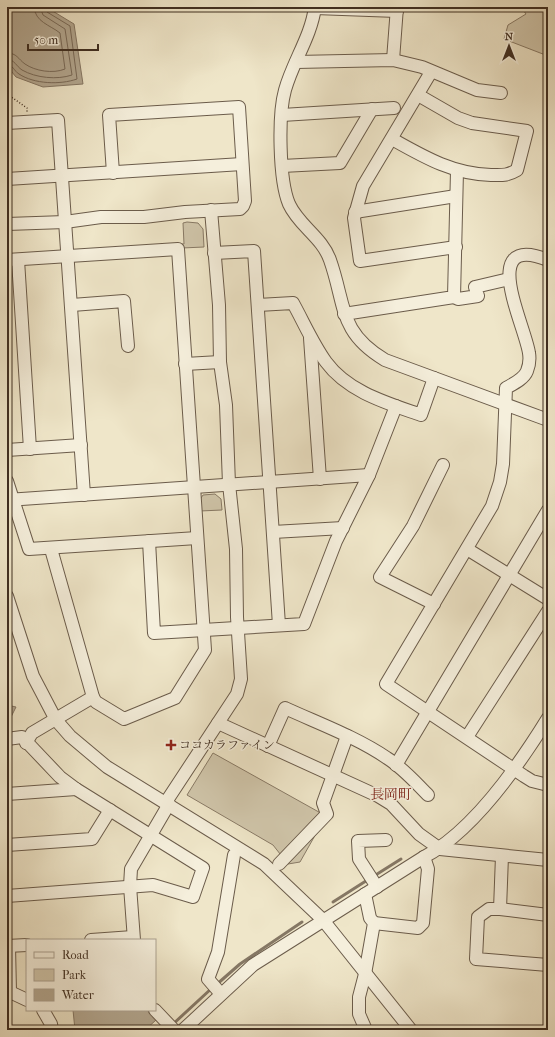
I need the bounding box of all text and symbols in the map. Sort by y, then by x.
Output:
scale bar [28,26,98,52]
north arrow [489,26,529,66]
text: N [505,30,514,43]
text: 50 m [34,33,58,47]
place label: ココカラファイン [179,738,275,752]
marker: ココカラファイン [166,740,176,750]
district label: 長岡町 [370,786,412,803]
legend [26,939,156,1011]
text: Road [62,948,89,962]
text: Park [62,968,87,982]
text: Water [61,988,95,1002]

